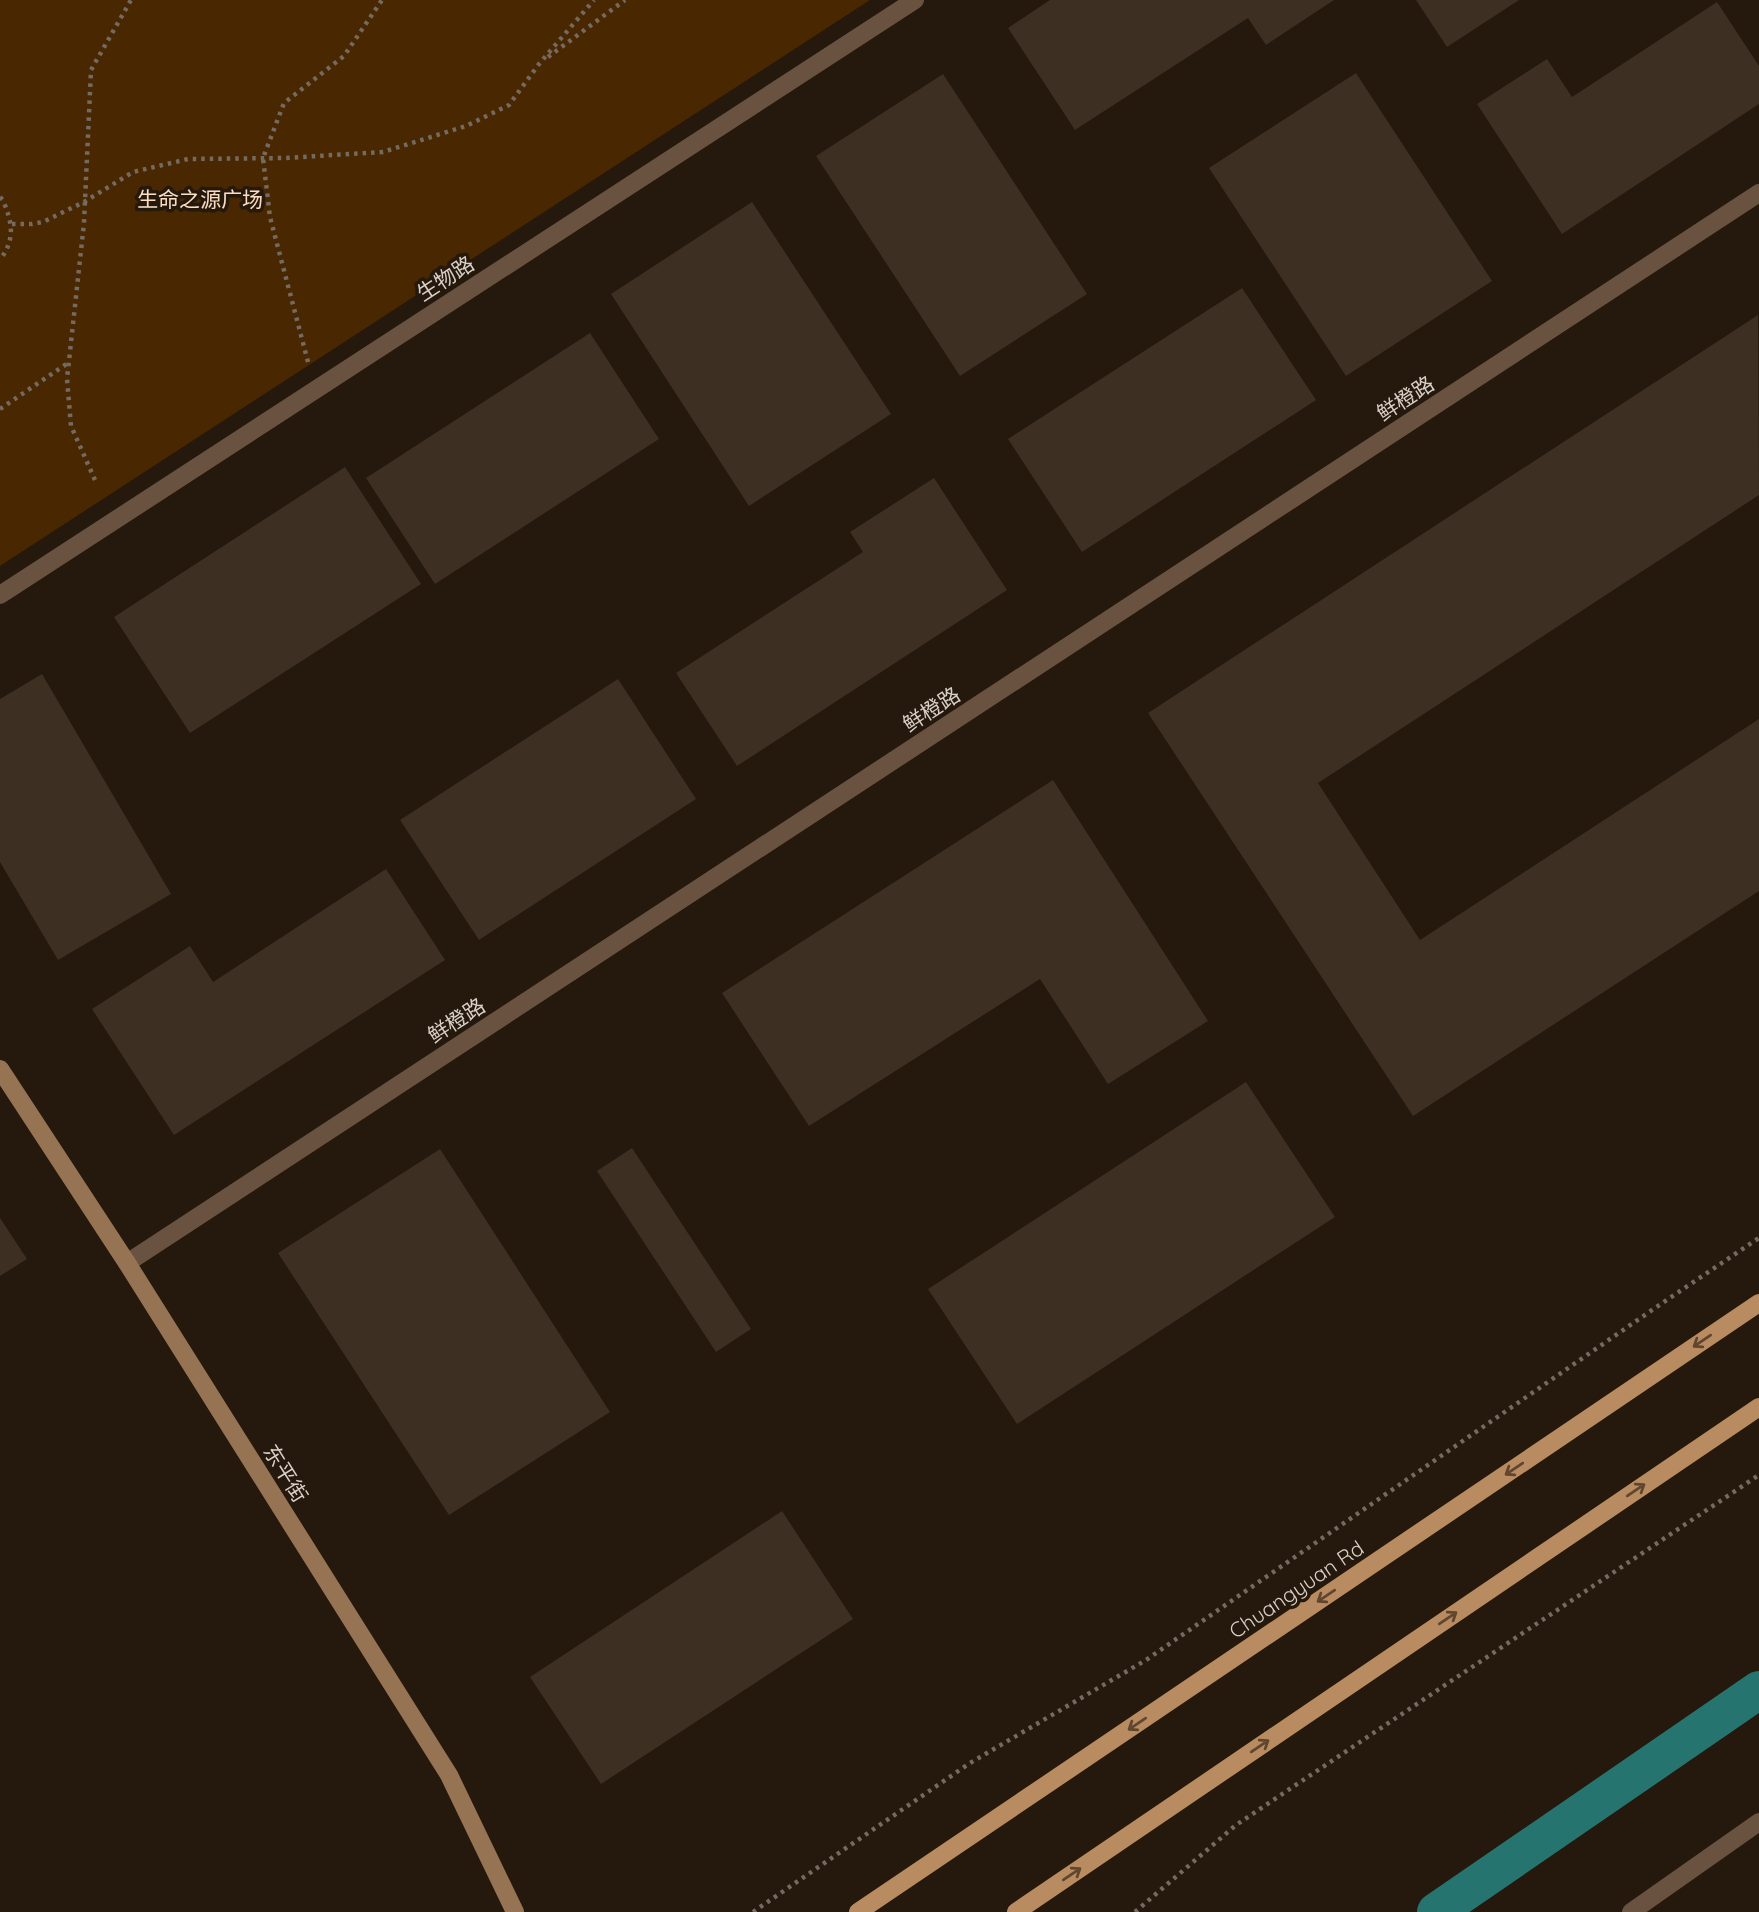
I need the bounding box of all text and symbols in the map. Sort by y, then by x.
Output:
park label: 生命之源广场 [137,186,263,212]
street label: 生物路 [412,250,478,306]
street label: 鲜橙路 [1372,370,1438,426]
street label: 鲜橙路 [898,681,964,737]
street label: 鲜橙路 [423,992,489,1048]
one-way arrow [1693,1334,1713,1348]
street label: 东平街 [258,1439,314,1507]
one-way arrow [1505,1462,1524,1476]
one-way arrow [1626,1483,1646,1497]
street label: Chuangyuan Rd [1224,1534,1368,1644]
one-way arrow [1316,1589,1336,1603]
one-way arrow [1438,1611,1457,1625]
one-way arrow [1128,1716,1147,1731]
one-way arrow [1250,1739,1269,1753]
one-way arrow [1062,1867,1081,1881]

